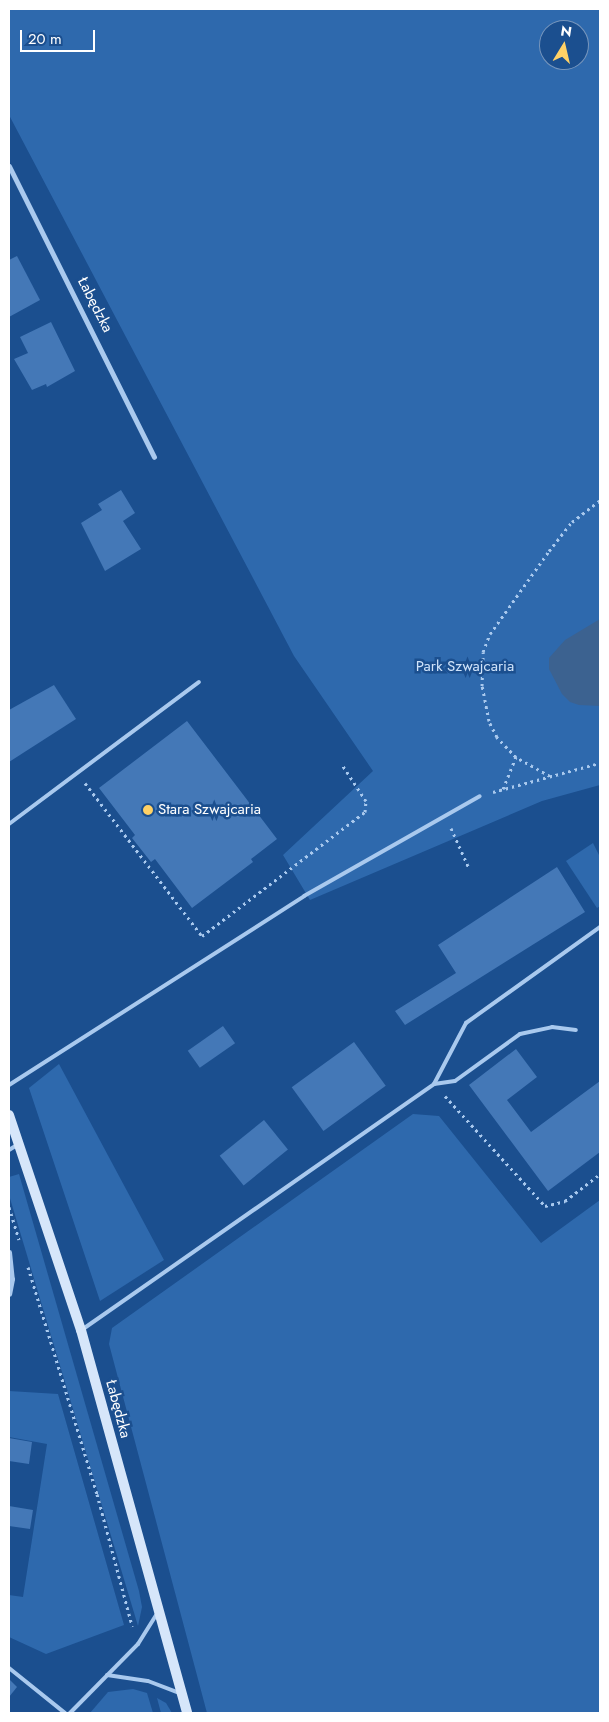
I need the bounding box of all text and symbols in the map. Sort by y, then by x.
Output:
scale bar [22,20,98,52]
north arrow [539,20,589,70]
text: N [559,20,573,42]
text: 20 m [28,28,62,50]
street label: Łabędzka [73,274,117,336]
park label: Park Szwajcaria [416,658,514,676]
place label: Stara Szwajcaria [158,801,261,819]
marker: Stara Szwajcaria [142,804,154,816]
street label: Łabędzka [102,1378,134,1440]

